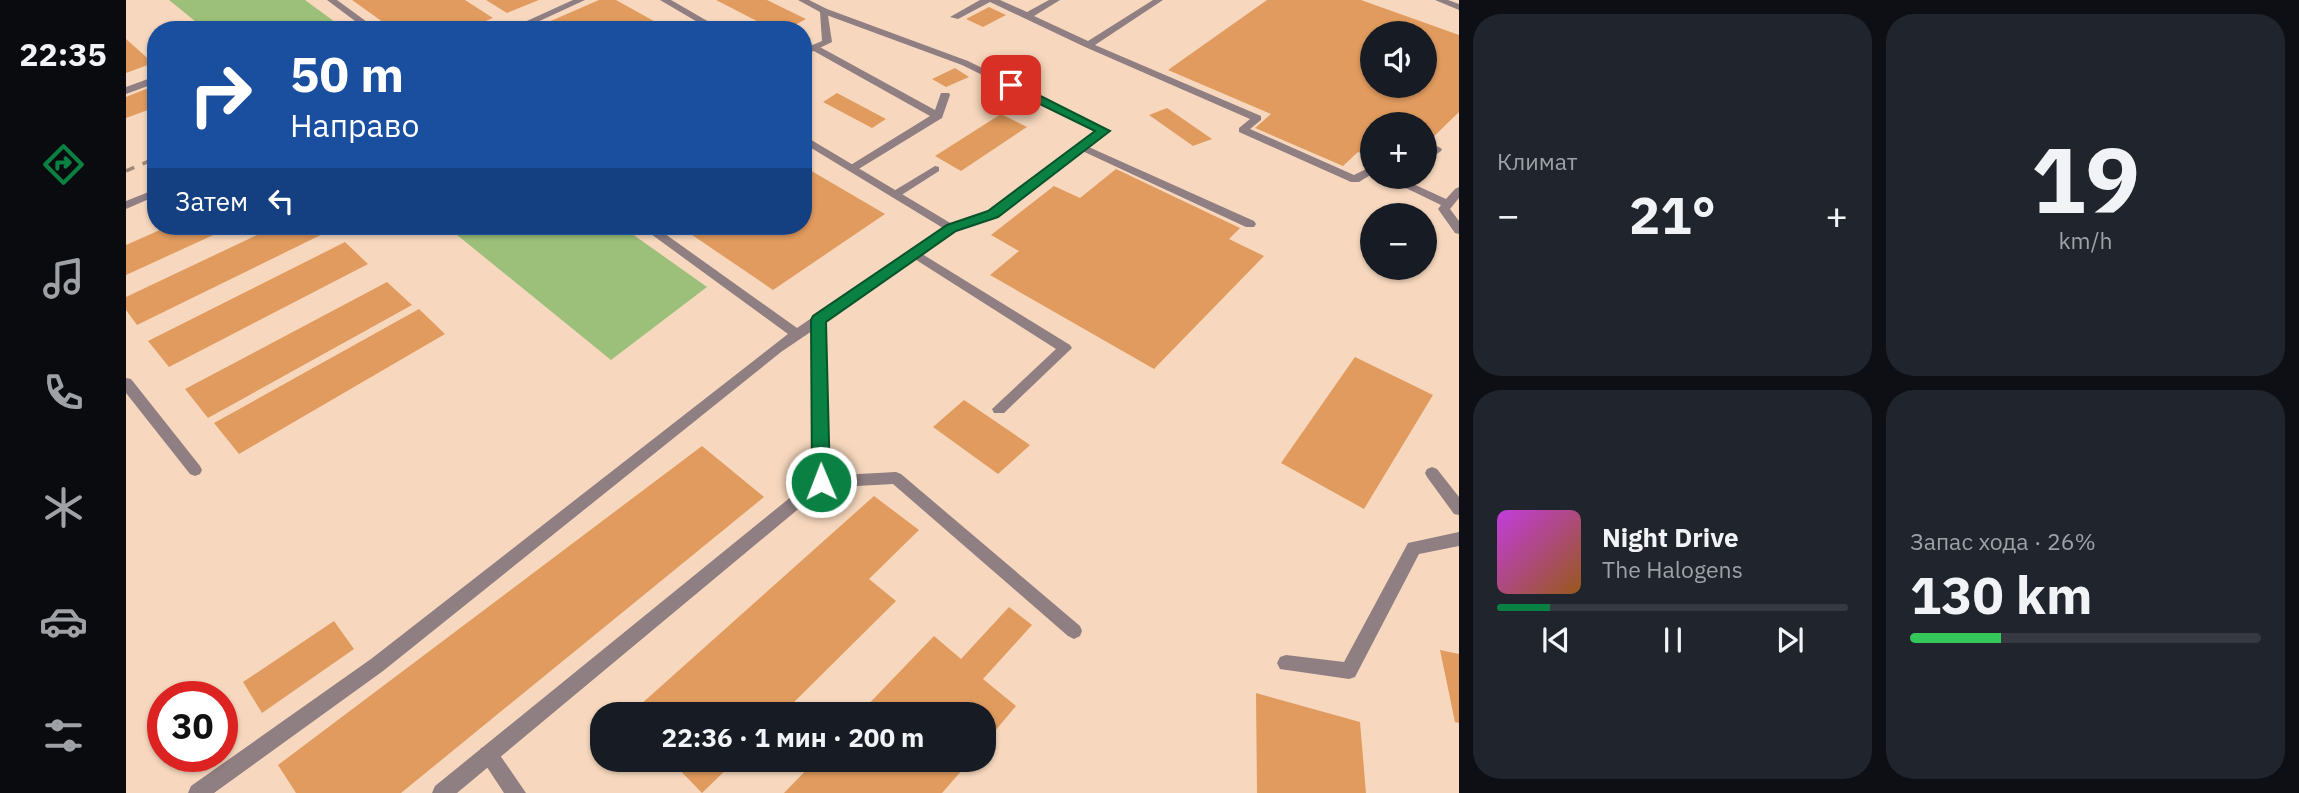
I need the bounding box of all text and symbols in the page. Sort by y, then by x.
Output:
map controls [1360,21,1437,280]
button: sound [1360,21,1437,98]
text: 22:35 [19,33,107,75]
text: 50 m [290,42,404,105]
icon: right [175,49,266,140]
pin [981,55,1041,115]
icon: arrive [992,66,1030,104]
text: Направо [290,104,419,146]
button: + [1360,112,1437,189]
text: 19 [2031,120,2140,238]
icon: directions [39,140,88,189]
text: Климат [1497,146,1578,176]
text: 21° [1629,181,1716,248]
icon: left [262,182,300,220]
text: Затем [175,184,248,218]
text: − [1497,190,1520,239]
text: + [1825,190,1848,239]
button: − [1360,203,1437,280]
text: km/h [2058,225,2113,255]
icon: music [39,254,88,303]
icon: phone [39,368,88,417]
position arrow [784,445,858,519]
icon: climate [39,483,88,532]
text: Night Drive [1602,520,1739,554]
text: Запас хода · 26% [1910,526,2096,556]
text: The Halogens [1602,554,1743,584]
text: 130 km [1910,561,2092,628]
icon: car [39,597,88,646]
icon: previous [1537,621,1575,659]
icon: pause [1654,621,1692,659]
icon: next [1771,621,1809,659]
speed limit sign: 30 [147,681,238,772]
icon: filters [39,711,88,760]
text: 22:36 · 1 мин · 200 m [662,720,924,754]

